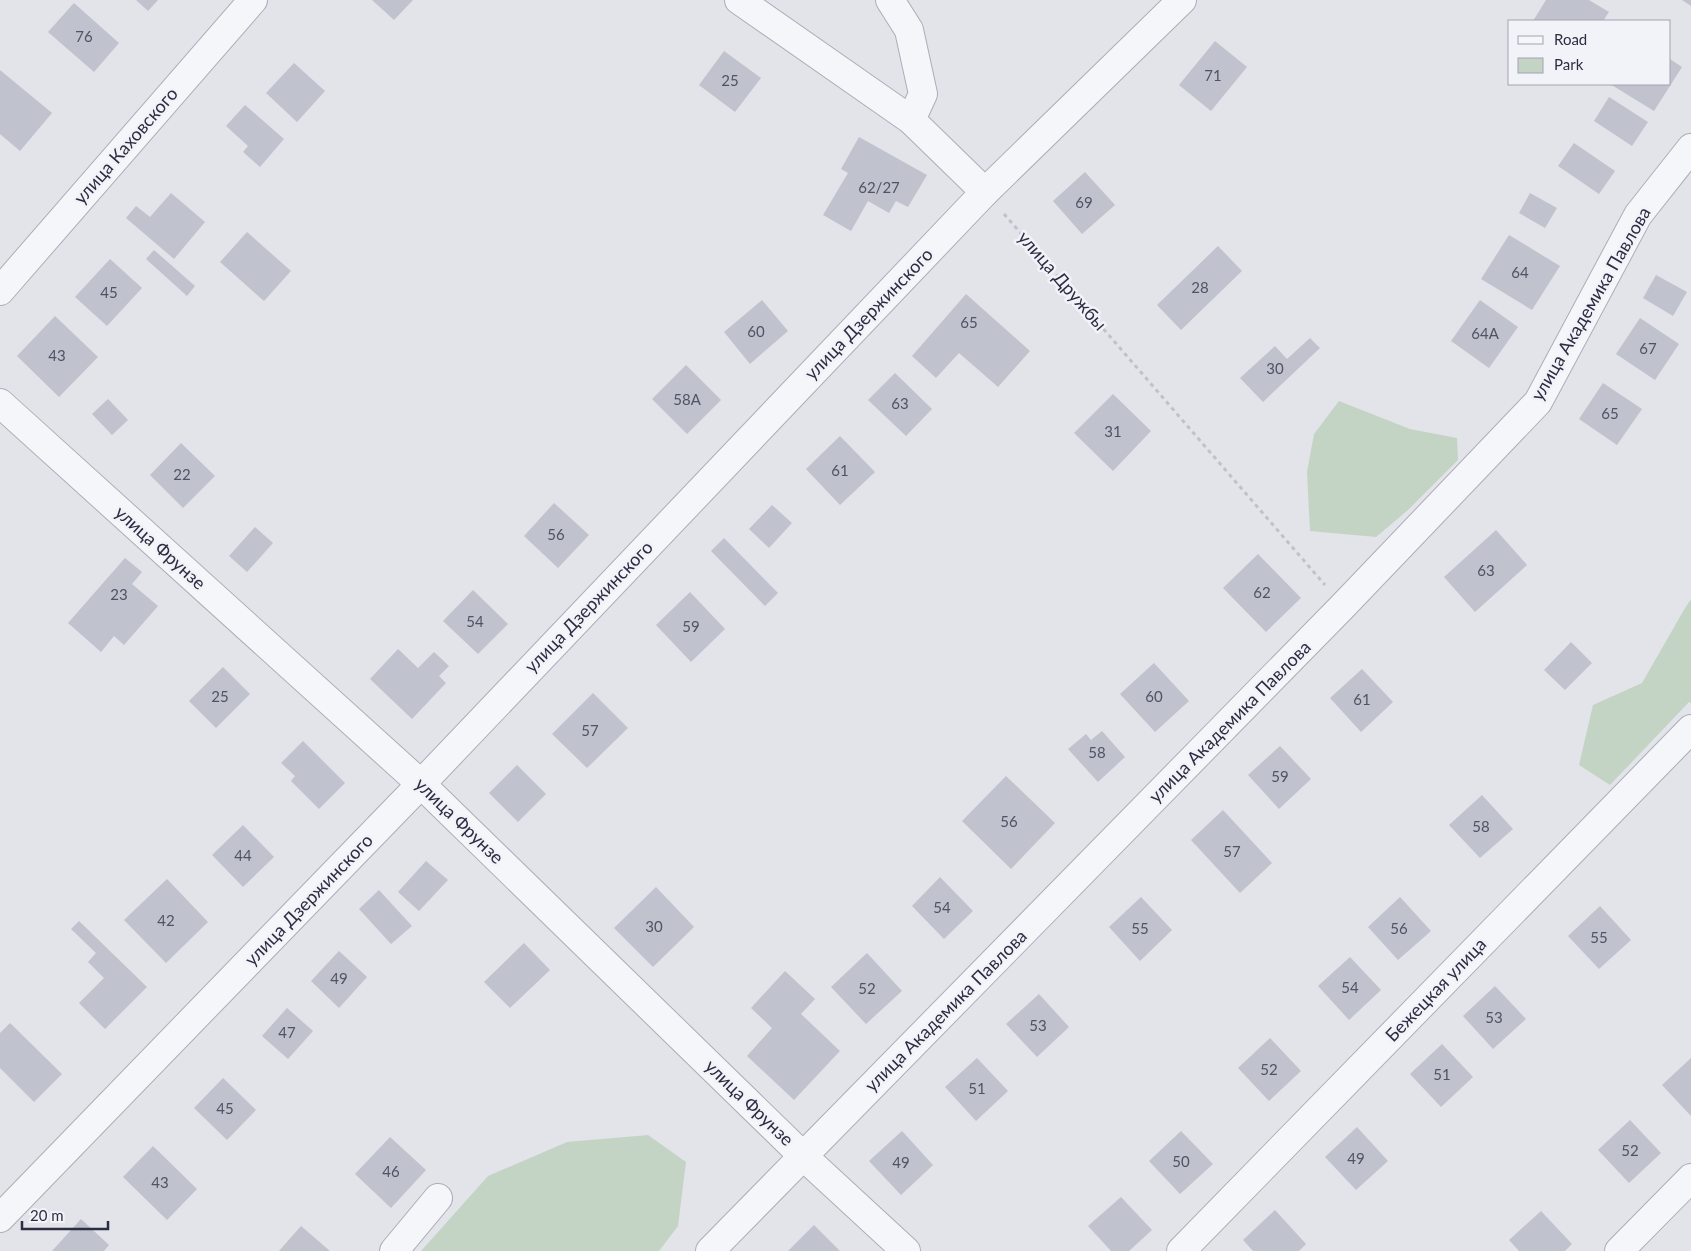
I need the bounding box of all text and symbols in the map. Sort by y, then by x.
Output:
legend [1508,20,1671,85]
house number: 76 [75,27,93,45]
text: Road [1554,30,1587,48]
text: Park [1554,55,1584,73]
house number: 71 [1204,66,1222,84]
house number: 25 [721,71,739,89]
street label: улица Каховского [69,83,182,208]
house number: 62/27 [858,178,900,196]
house number: 69 [1075,193,1093,211]
street label: улица Академика Павлова [1526,203,1655,404]
street label: улица Дружбы [1014,226,1112,335]
street label: улица Дзержинского [800,243,937,384]
house number: 64 [1511,263,1529,281]
house number: 28 [1191,278,1209,296]
house number: 45 [100,283,118,301]
house number: 65 [960,313,978,331]
house number: 60 [747,322,765,340]
house number: 64А [1471,324,1500,342]
house number: 67 [1639,339,1657,357]
house number: 43 [48,346,66,364]
house number: 30 [1266,359,1284,377]
house number: 58А [673,390,702,408]
house number: 63 [891,394,909,412]
house number: 65 [1601,404,1619,422]
house number: 31 [1104,422,1122,440]
house number: 61 [831,461,849,479]
house number: 22 [173,465,191,483]
street label: улица Фрунзе [111,501,211,594]
house number: 56 [547,525,565,543]
street label: улица Дзержинского [520,536,657,677]
house number: 63 [1477,561,1495,579]
house number: 62 [1253,583,1271,601]
house number: 23 [110,585,128,603]
house number: 54 [466,612,484,630]
house number: 59 [682,617,700,635]
street label: улица Академика Павлова [1144,636,1315,807]
house number: 25 [211,687,229,705]
house number: 60 [1145,687,1163,705]
house number: 61 [1353,690,1371,708]
house number: 57 [581,721,599,739]
house number: 58 [1088,743,1106,761]
house number: 59 [1271,767,1289,785]
street label: улица Фрунзе [411,773,509,868]
house number: 56 [1000,812,1018,830]
house number: 58 [1472,817,1490,835]
street label: улица Дзержинского [240,829,377,970]
house number: 57 [1223,842,1241,860]
house number: 44 [234,846,252,864]
house number: 54 [933,898,951,916]
house number: 42 [157,911,175,929]
house number: 30 [645,917,663,935]
house number: 55 [1131,919,1149,937]
house number: 56 [1390,919,1408,937]
street label: улица Академика Павлова [860,925,1031,1096]
house number: 55 [1590,928,1608,946]
street label: Бежецкая улица [1380,933,1490,1046]
house number: 49 [330,969,348,987]
house number: 54 [1341,978,1359,996]
house number: 52 [858,979,876,997]
house number: 53 [1485,1008,1503,1026]
house number: 53 [1029,1016,1047,1034]
house number: 47 [278,1023,296,1041]
street label: улица Фрунзе [701,1055,799,1150]
house number: 52 [1260,1060,1278,1078]
house number: 51 [1433,1065,1451,1083]
house number: 51 [968,1079,986,1097]
house number: 45 [216,1099,234,1117]
house number: 52 [1621,1141,1639,1159]
house number: 49 [1347,1149,1365,1167]
house number: 50 [1172,1152,1190,1170]
house number: 49 [892,1153,910,1171]
house number: 46 [382,1162,400,1180]
house number: 43 [151,1173,169,1191]
scale bar [22,1198,109,1230]
text: 20 m [30,1206,64,1224]

